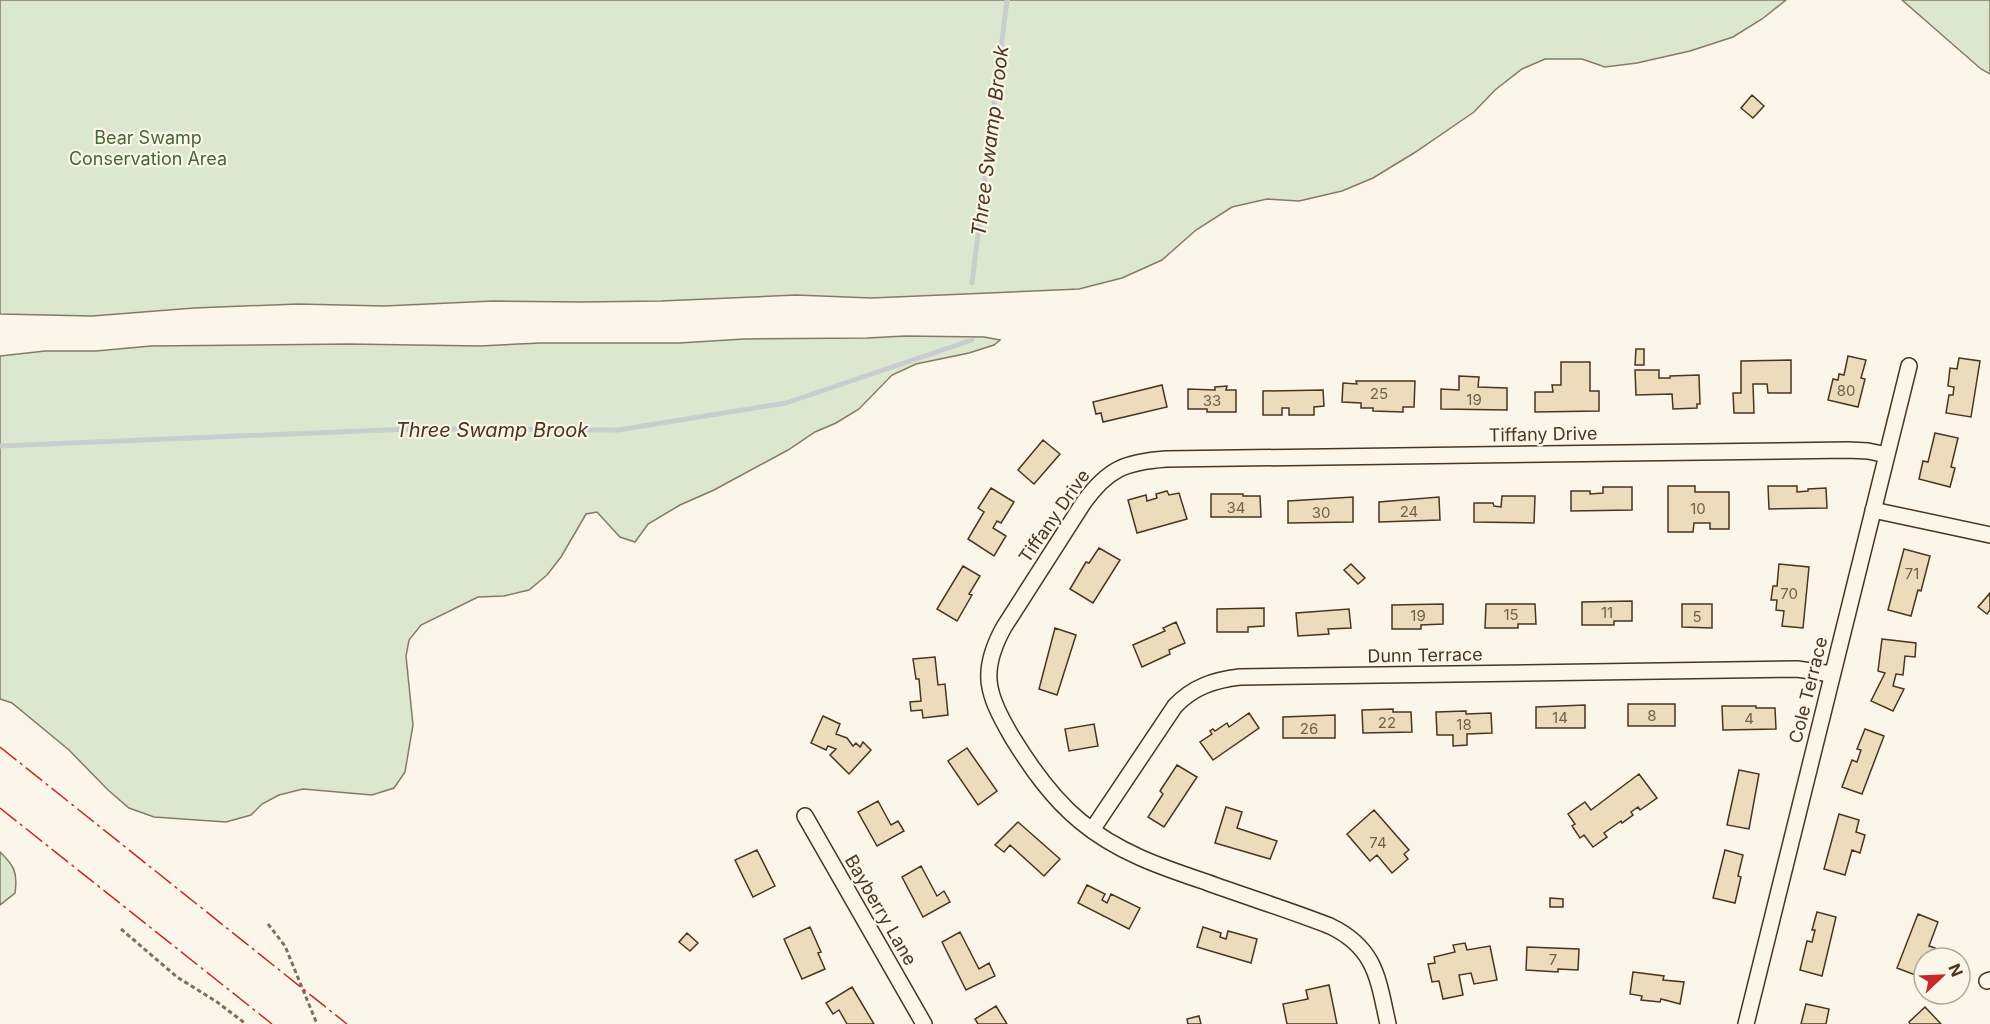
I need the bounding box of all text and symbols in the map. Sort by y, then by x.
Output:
water label: Three Swamp Brook [966,43,1014,238]
park label: Bear Swamp Conservation Area [69,127,227,169]
house number: 80 [1837,381,1855,400]
house number: 25 [1370,384,1388,403]
house number: 19 [1466,390,1482,409]
house number: 33 [1203,391,1221,410]
water label: Three Swamp Brook [396,418,589,442]
street label: Tiffany Drive [1488,423,1598,445]
street label: Tiffany Drive [1014,465,1094,567]
house number: 34 [1227,498,1245,517]
house number: 10 [1690,499,1706,518]
house number: 24 [1400,502,1418,521]
house number: 30 [1312,503,1330,522]
house number: 71 [1905,564,1919,583]
house number: 70 [1780,584,1798,603]
house number: 11 [1601,603,1613,622]
house number: 15 [1503,605,1519,624]
house number: 19 [1410,606,1426,625]
house number: 5 [1692,607,1702,626]
street label: Cole Terrace [1785,634,1831,746]
street label: Dunn Terrace [1367,643,1483,667]
house number: 8 [1647,706,1657,725]
house number: 14 [1552,708,1568,727]
house number: 4 [1744,709,1754,728]
house number: 22 [1378,713,1396,732]
house number: 18 [1456,715,1472,734]
house number: 26 [1300,719,1318,738]
house number: 74 [1369,833,1387,852]
street label: Bayberry Lane [841,851,921,969]
north arrow [1912,946,1972,1006]
house number: 7 [1549,950,1557,969]
text: N [1944,961,1967,980]

